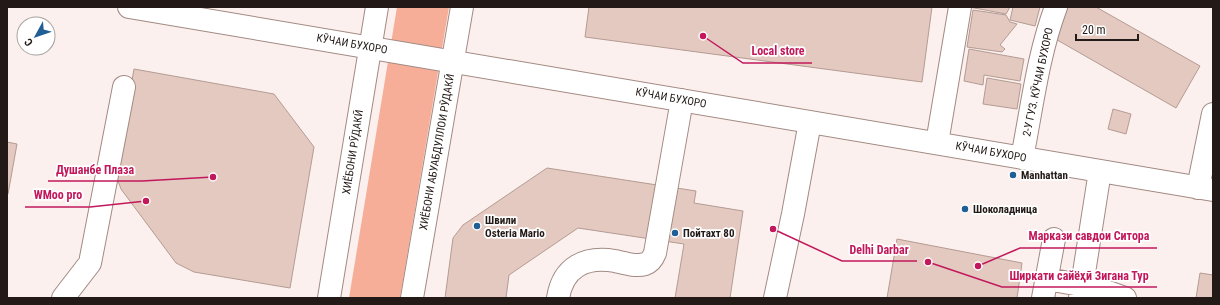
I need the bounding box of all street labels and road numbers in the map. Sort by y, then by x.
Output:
street label: 2-У ГУЗ. КӮЧАИ БУХОРО [1020,26,1056,138]
street label: КӮЧАИ БУХОРО [316,31,388,57]
street label: ХИЁБОНИ АБУАБДУЛЛОИ РӮДАКӢ [417,73,457,231]
street label: КӮЧАИ БУХОРО [635,85,707,111]
street label: ХИЁБОНИ РӮДАКӢ [340,109,366,195]
street label: КӮЧАИ БУХОРО [955,139,1027,165]

